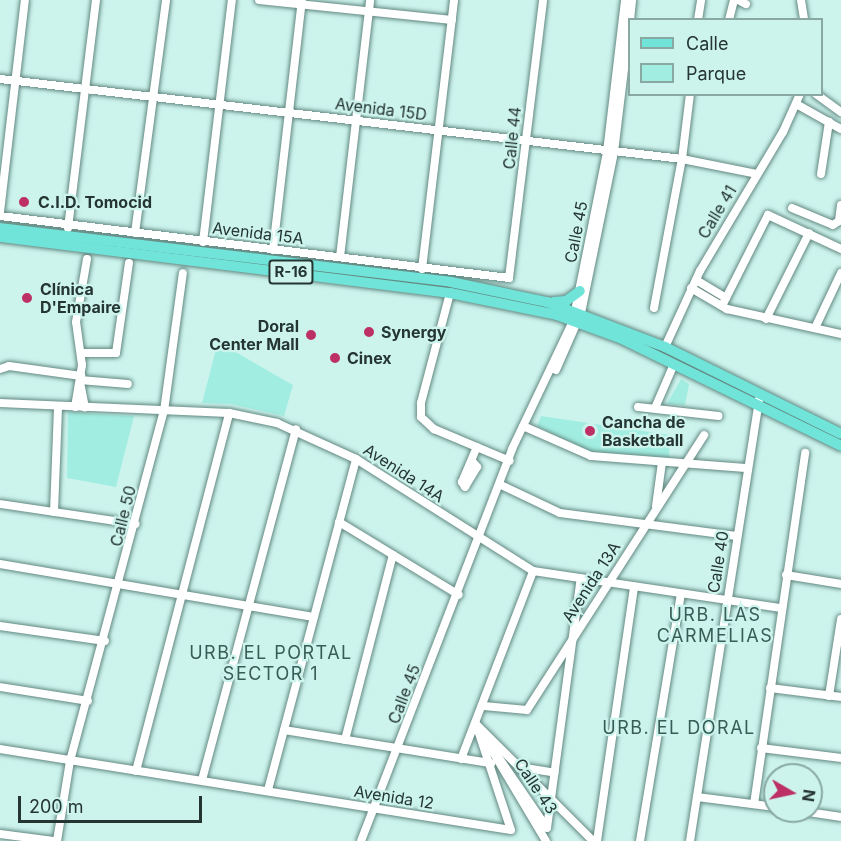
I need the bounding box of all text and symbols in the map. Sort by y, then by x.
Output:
legend [628,18,823,96]
text: Calle [686,33,728,54]
text: Parque [686,63,746,84]
street label: Avenida 15D [334,94,428,124]
street label: Calle 44 [499,106,525,170]
street label: Calle 41 [694,182,740,242]
place label: C.I.D. Tomocid [38,192,152,212]
marker: C.I.D. Tomocid [15,193,33,211]
street label: Calle 45 [561,200,591,264]
street label: Avenida 15A [211,218,305,248]
road number: R-16 [267,260,315,284]
place label: Clínica D'Empaire [40,279,121,317]
marker: Clínica D'Empaire [18,289,36,307]
place label: Doral Center Mall [209,316,299,354]
place label: Synergy [381,322,446,342]
marker: Synergy [362,325,376,339]
marker: Doral Center Mall [304,328,318,342]
place label: Cinex [347,348,392,368]
marker: Cinex [328,351,342,365]
place label: Cancha de Basketball [602,412,685,450]
marker: Cancha de Basketball [583,424,597,438]
street label: Avenida 14A [360,440,448,506]
street label: Calle 50 [106,484,140,548]
street label: Calle 40 [704,530,732,594]
street label: Avenida 13A [558,538,624,626]
district label: URB. LAS CARMELIAS [657,605,773,648]
district label: URB. EL PORTAL SECTOR 1 [189,643,353,686]
street label: Calle 45 [384,661,424,727]
district label: URB. EL DORAL [602,717,756,739]
street label: Calle 43 [511,755,561,817]
north arrow [763,763,823,823]
street label: Avenida 12 [353,781,435,813]
scale bar [21,784,206,822]
text: N [798,788,820,803]
text: 200 m [29,796,84,817]

